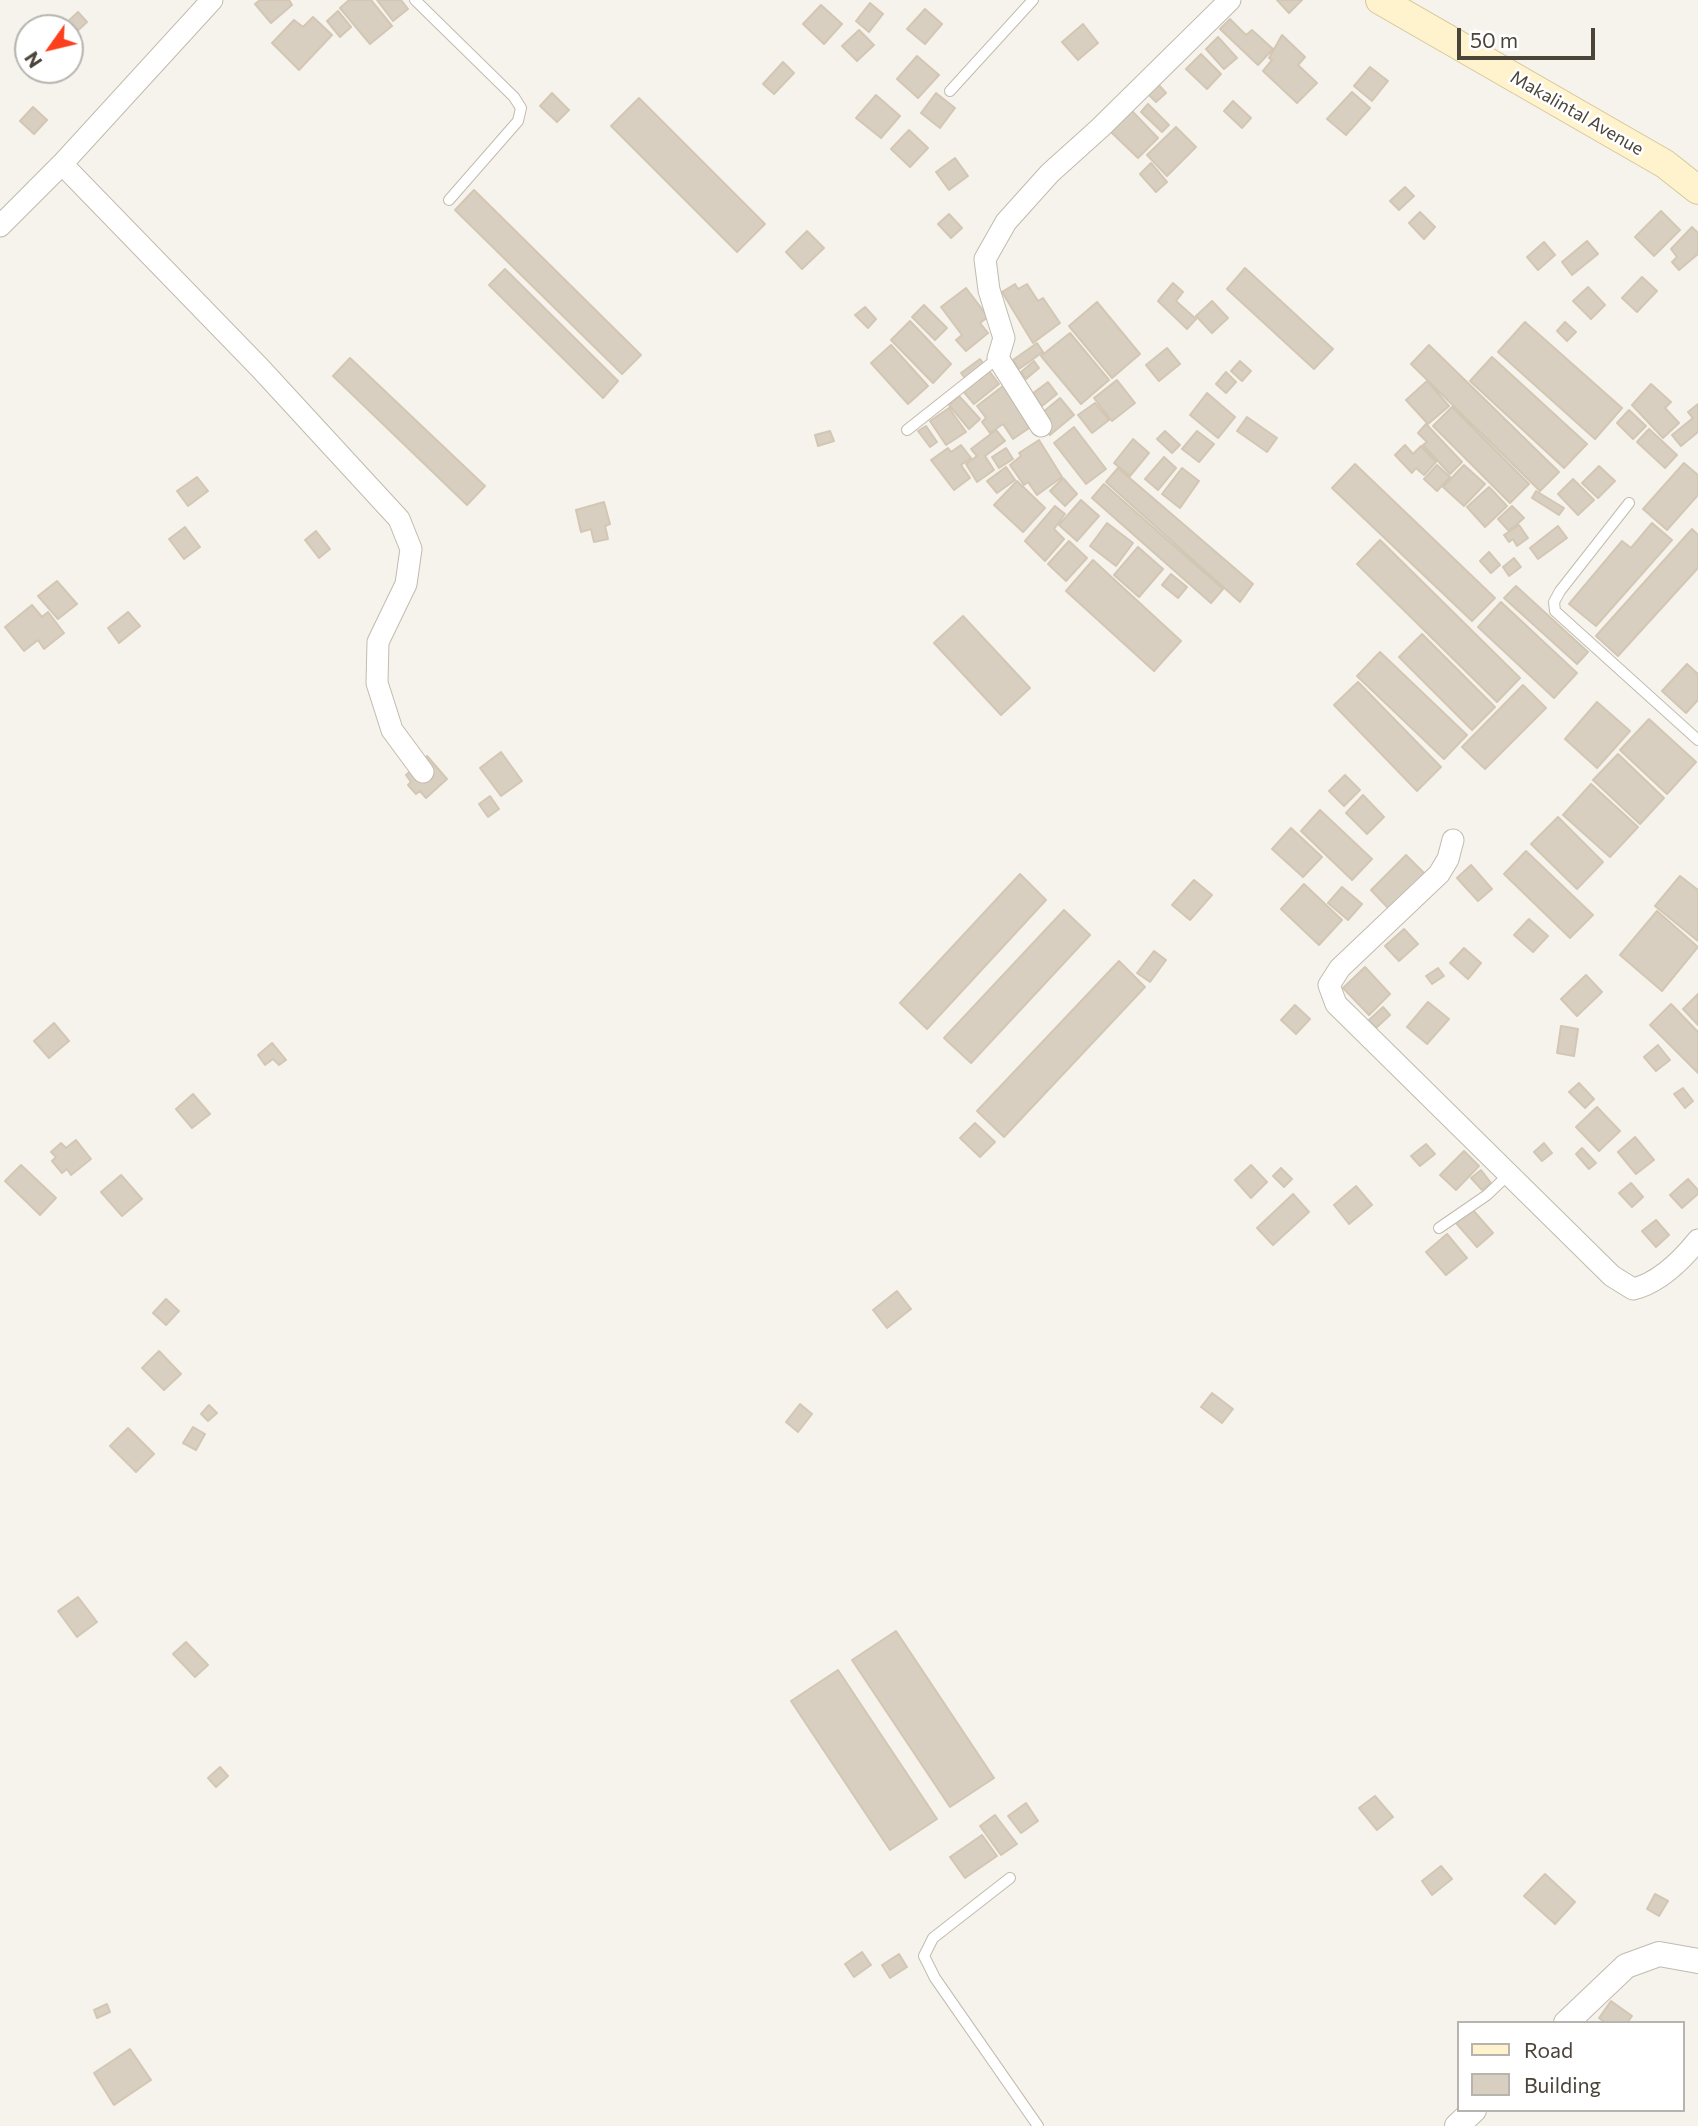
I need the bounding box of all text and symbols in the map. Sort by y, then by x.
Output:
north arrow [14,14,84,84]
scale bar [1460,14,1598,58]
text: 50 m [1470,27,1518,52]
text: N [19,48,46,72]
street label: Makalintal Avenue [1507,66,1647,160]
legend [1456,2021,1684,2112]
text: Road [1524,2037,1573,2062]
text: Building [1524,2072,1601,2097]

